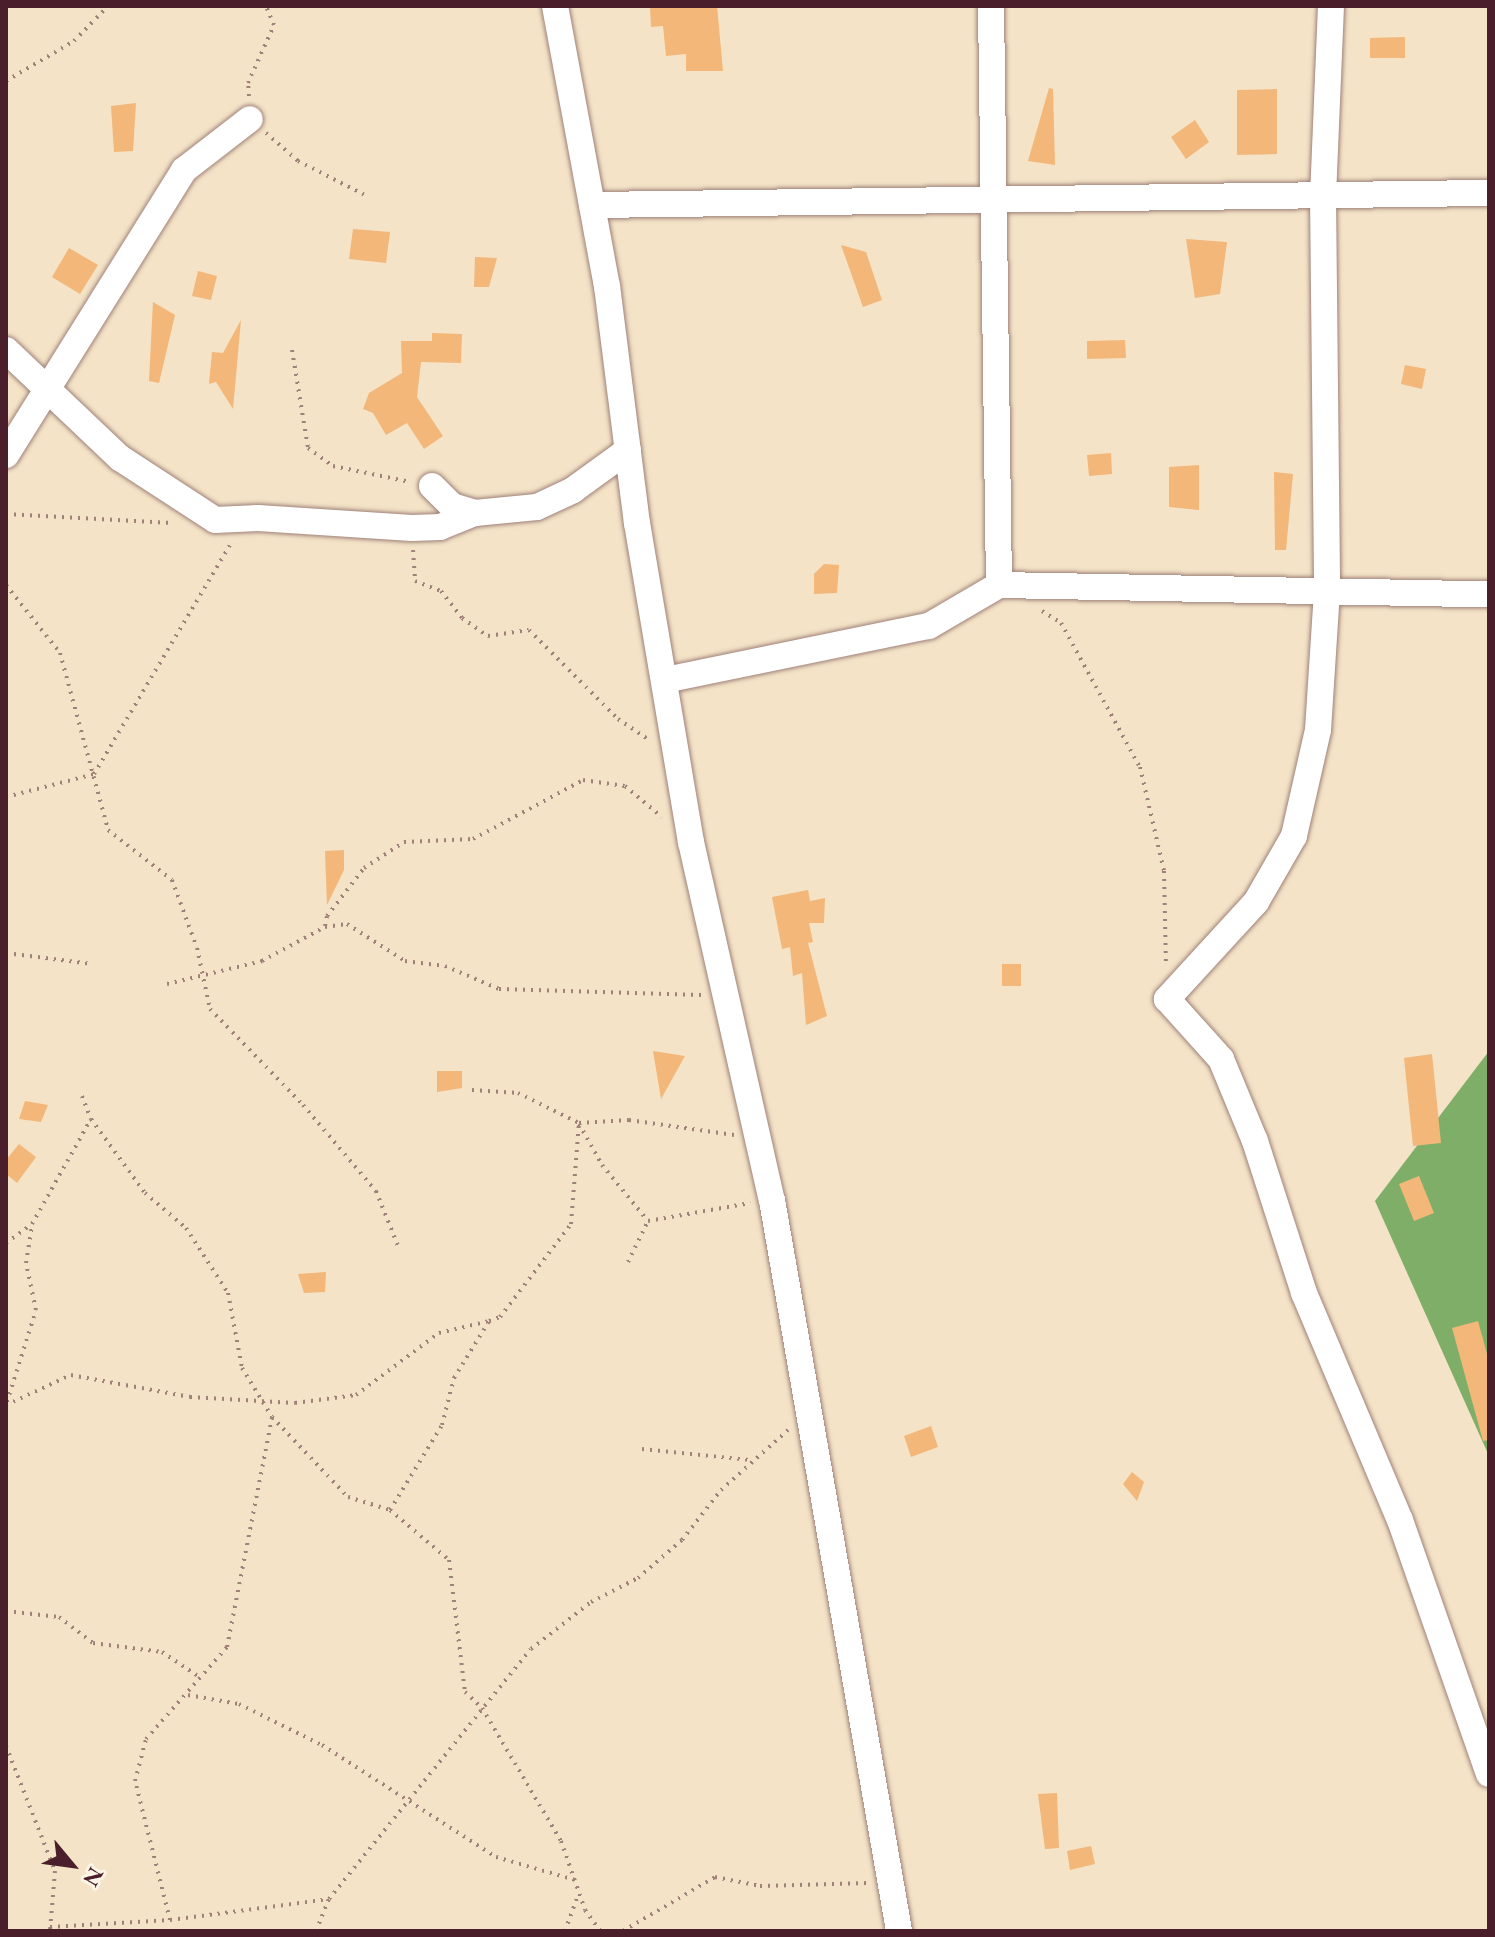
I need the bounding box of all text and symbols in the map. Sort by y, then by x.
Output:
north arrow [32,1825,112,1905]
text: N [76,1862,110,1892]

